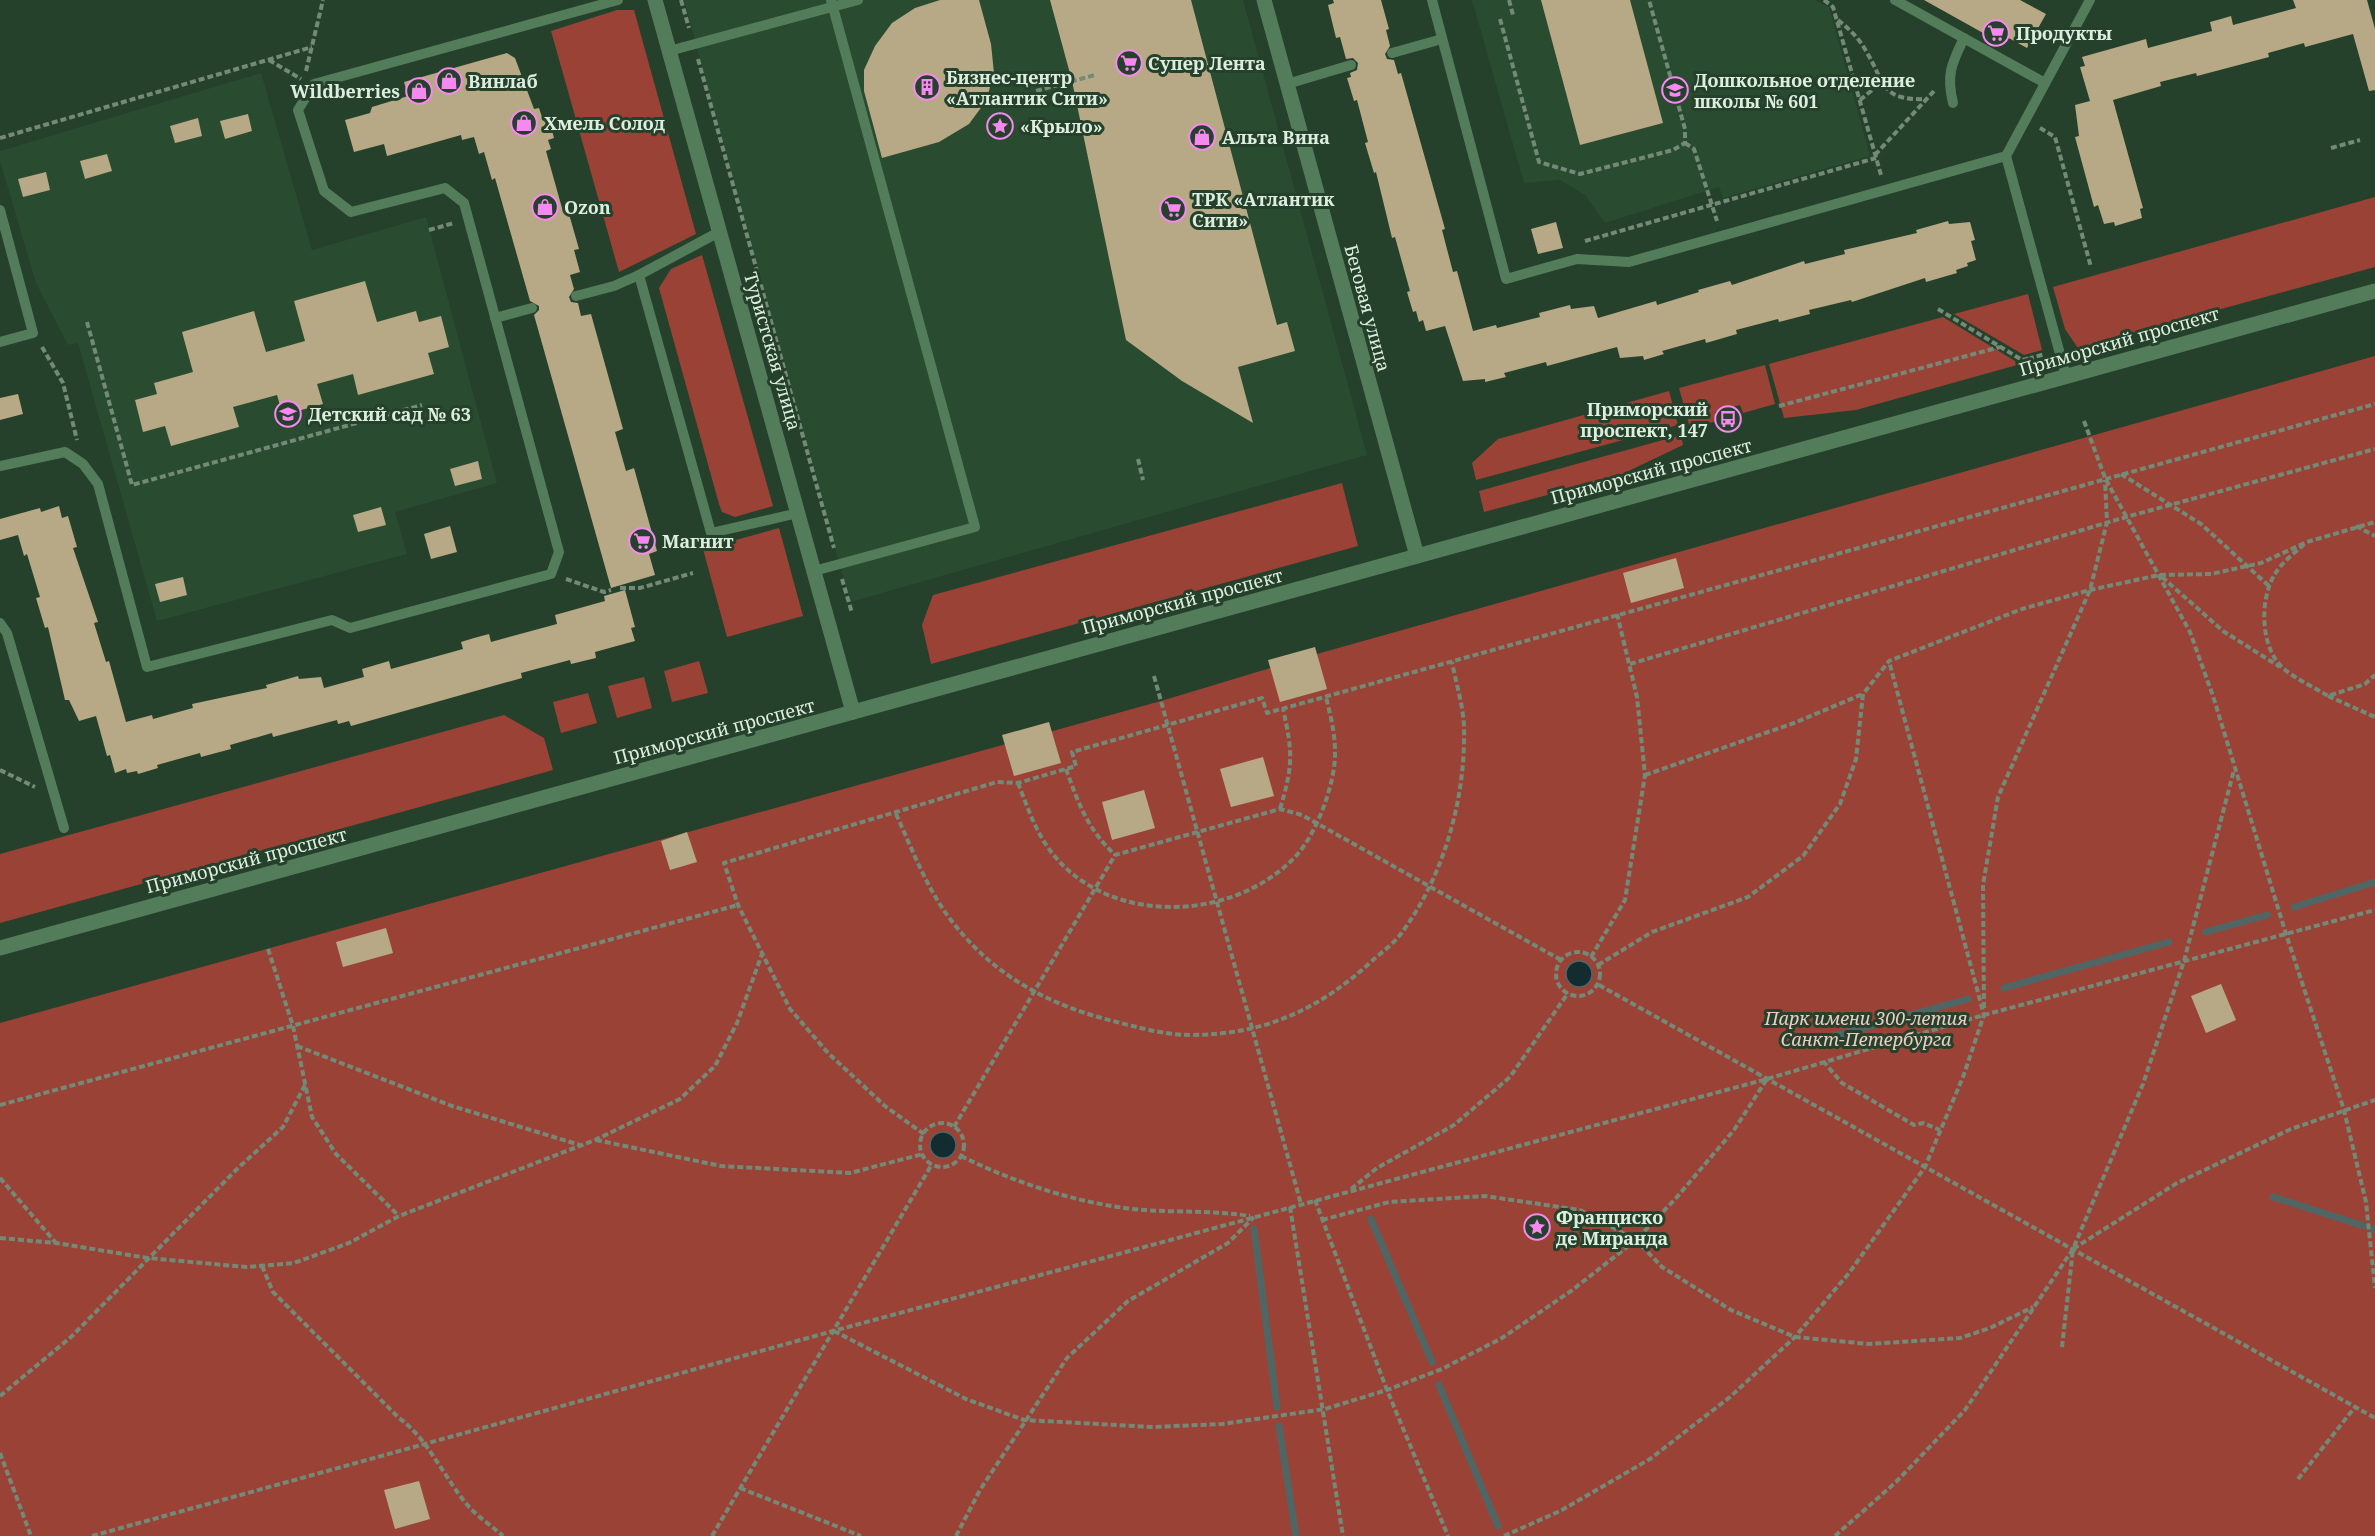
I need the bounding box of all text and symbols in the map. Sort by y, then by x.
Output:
supermarket icon: Продукты [1981,18,2011,48]
place label: Продукты [2016,21,2112,45]
supermarket icon: Супер Лента [1114,48,1144,78]
place label: Супер Лента [1148,51,1266,75]
place label: Бизнес-центр «Атлантик Сити» [946,65,1108,110]
shop icon: Винлаб [434,66,464,96]
place label: Дошкольное отделение школы № 601 [1694,68,1915,113]
place label: Винлаб [468,69,538,93]
building icon: Бизнес-центр «Атлантик Сити» [912,72,942,102]
school or university icon: Дошкольное отделение школы № 601 [1660,75,1690,105]
shop icon: Wildberries [404,76,434,106]
place label: Wildberries [290,79,400,103]
shop icon: Хмель Солод [509,108,539,138]
place label: Хмель Солод [544,111,665,135]
place icon: «Крыло» [985,111,1015,141]
place label: «Крыло» [1020,114,1103,138]
shop icon: Альта Вина [1187,122,1217,152]
place label: Альта Вина [1222,125,1330,149]
place label: ТРК «Атлантик Сити» [1192,187,1335,232]
shop icon: Ozon [530,192,560,222]
supermarket icon: ТРК «Атлантик Сити» [1158,194,1188,224]
place label: Ozon [564,195,611,219]
street label: Беговая улица [1339,242,1397,374]
street label: Туристская улица [739,269,807,433]
street label: Приморский проспект [2016,301,2222,381]
place label: Приморский проспект, 147 [1580,397,1708,442]
school or university icon: Детский сад № 63 [273,399,303,429]
place label: Детский сад № 63 [308,402,471,426]
bus stop icon: Приморский проспект, 147 [1713,404,1743,434]
street label: Приморский проспект [1548,432,1755,509]
supermarket icon: Магнит [627,526,657,556]
place label: Магнит [662,529,734,553]
street label: Приморский проспект [1079,562,1286,639]
street label: Приморский проспект [611,692,818,769]
street label: Приморский проспект [143,821,350,898]
park label: Парк имени 300-летия Санкт-Петербурга [1763,1006,1968,1051]
place label: Франциско де Миранда [1556,1205,1668,1250]
place icon: Франциско де Миранда [1522,1212,1552,1242]

